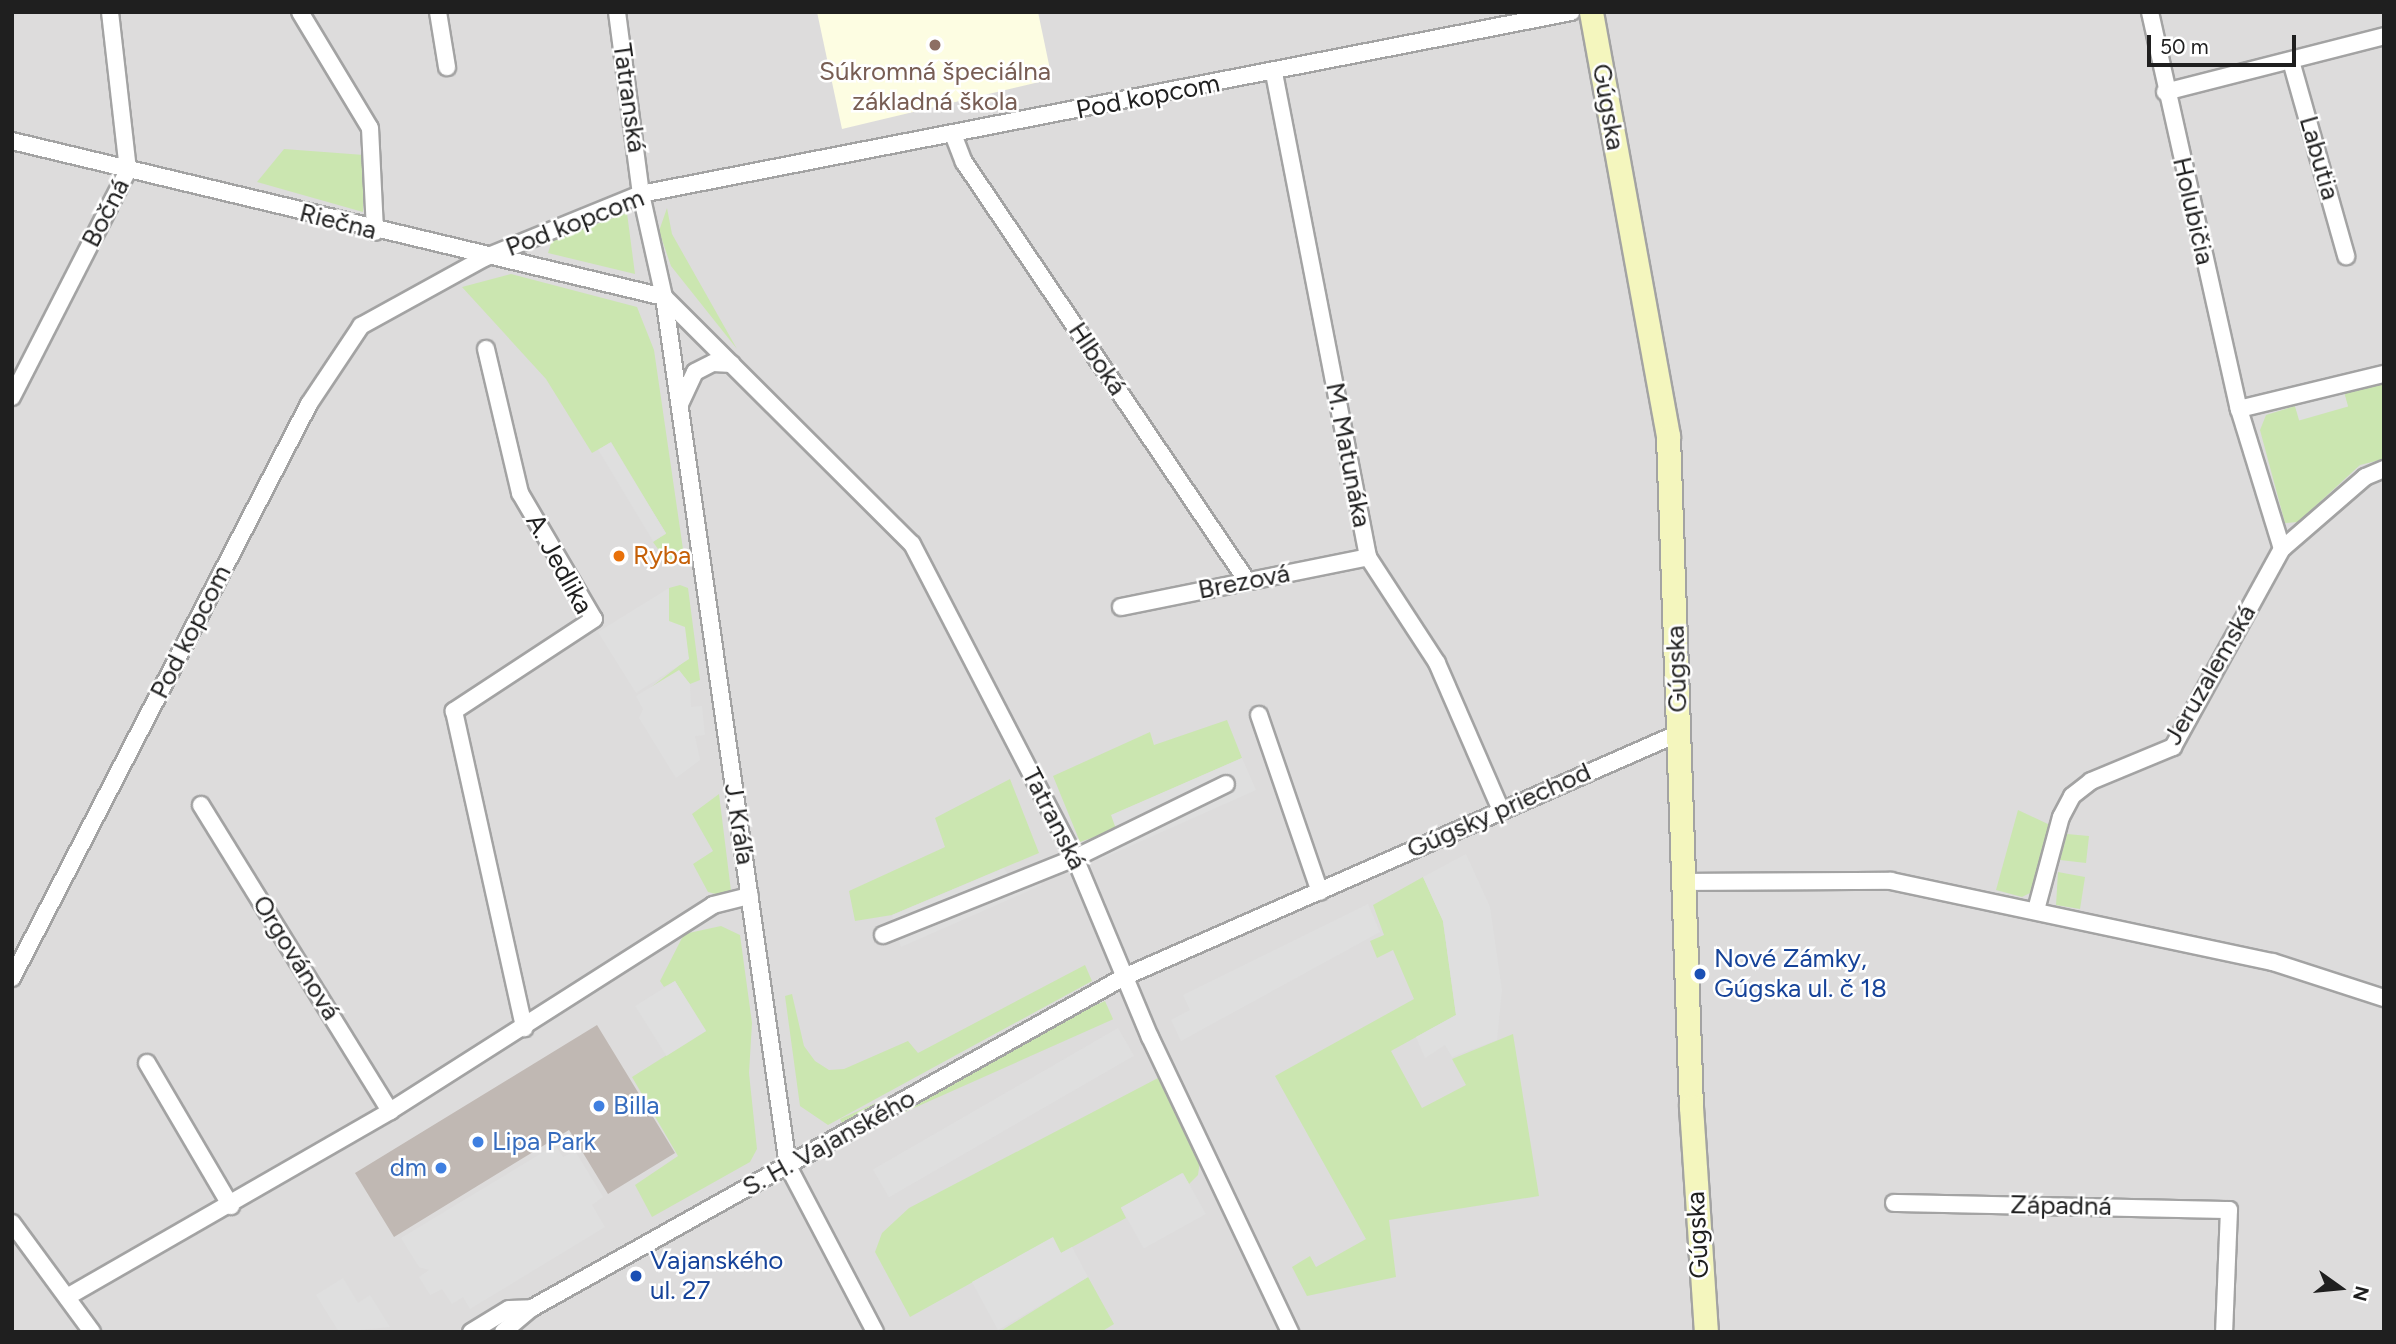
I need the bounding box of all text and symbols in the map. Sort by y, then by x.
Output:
scale bar [2151,21,2300,65]
text: 50 m [2160,34,2209,59]
marker: Súkromná špeciálna základná škola [927,37,943,53]
street label: Tatranská [606,41,652,155]
place label: Súkromná špeciálna základná škola [819,56,1051,118]
street label: Gúgska [1585,61,1631,153]
street label: Pod kopcom [1074,68,1222,126]
street label: Labutia [2292,113,2346,203]
street label: Holubičia [2165,154,2221,268]
street label: Bočná [76,173,136,253]
street label: Pod kopcom [501,182,649,264]
street label: Riečna [296,197,380,247]
street label: Hlboká [1061,317,1133,401]
street label: M. Matunáka [1319,380,1377,530]
street label: A. Jedlika [519,509,599,619]
place label: Ryba [633,540,691,572]
marker: Ryba [611,548,627,564]
street label: Brezová [1195,558,1293,606]
street label: Pod kopcom [144,560,238,704]
street label: Jeruzalemská [2157,599,2263,751]
street label: Gúgska [1660,625,1694,713]
street label: Gúgsky priechod [1402,757,1596,865]
street label: Tatranská [1015,763,1093,875]
street label: J. Kráľa [717,781,761,867]
street label: Orgovánová [245,890,347,1026]
place label: Nové Zámky, Gúgska ul. č 18 [1714,943,1887,1004]
marker: Nové Zámky, Gúgska ul. č 18 [1692,966,1708,982]
street label: S. H. Vajanského [737,1083,921,1203]
place label: Billa [613,1090,660,1122]
marker: Billa [591,1098,607,1114]
place label: Lipa Park [492,1126,596,1158]
marker: Lipa Park [470,1134,486,1150]
place label: dm [390,1152,427,1184]
marker: dm [433,1160,449,1176]
street label: Západná [2010,1190,2112,1222]
street label: Gúgska [1680,1191,1716,1279]
place label: Vajanského ul. 27 [650,1245,783,1306]
north arrow [2305,1253,2375,1323]
marker: Vajanského ul. 27 [628,1268,644,1284]
text: N [2348,1283,2374,1304]

